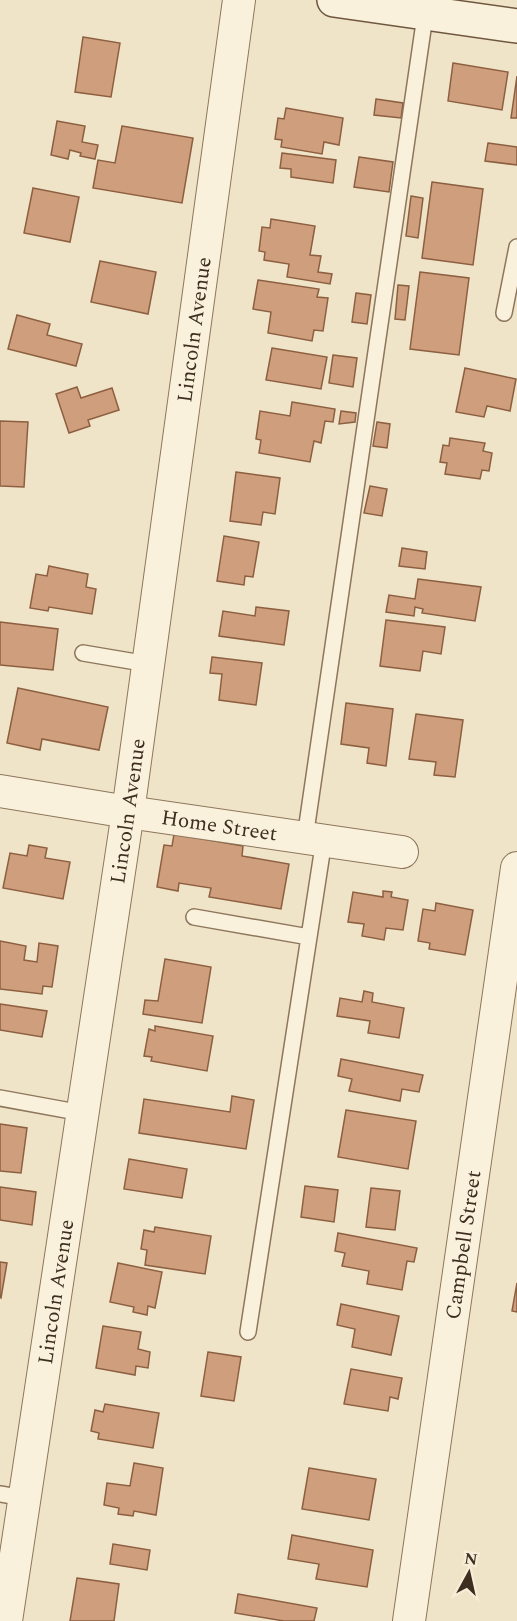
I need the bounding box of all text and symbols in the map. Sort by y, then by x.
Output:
street label: Lincoln Avenue [169,255,221,405]
street label: Lincoln Avenue [102,737,155,886]
street label: Home Street [159,802,279,851]
street label: Campbell Street [437,1168,490,1322]
street label: Lincoln Avenue [30,1217,83,1367]
north arrow [439,1543,499,1603]
text: N [463,1546,479,1572]

